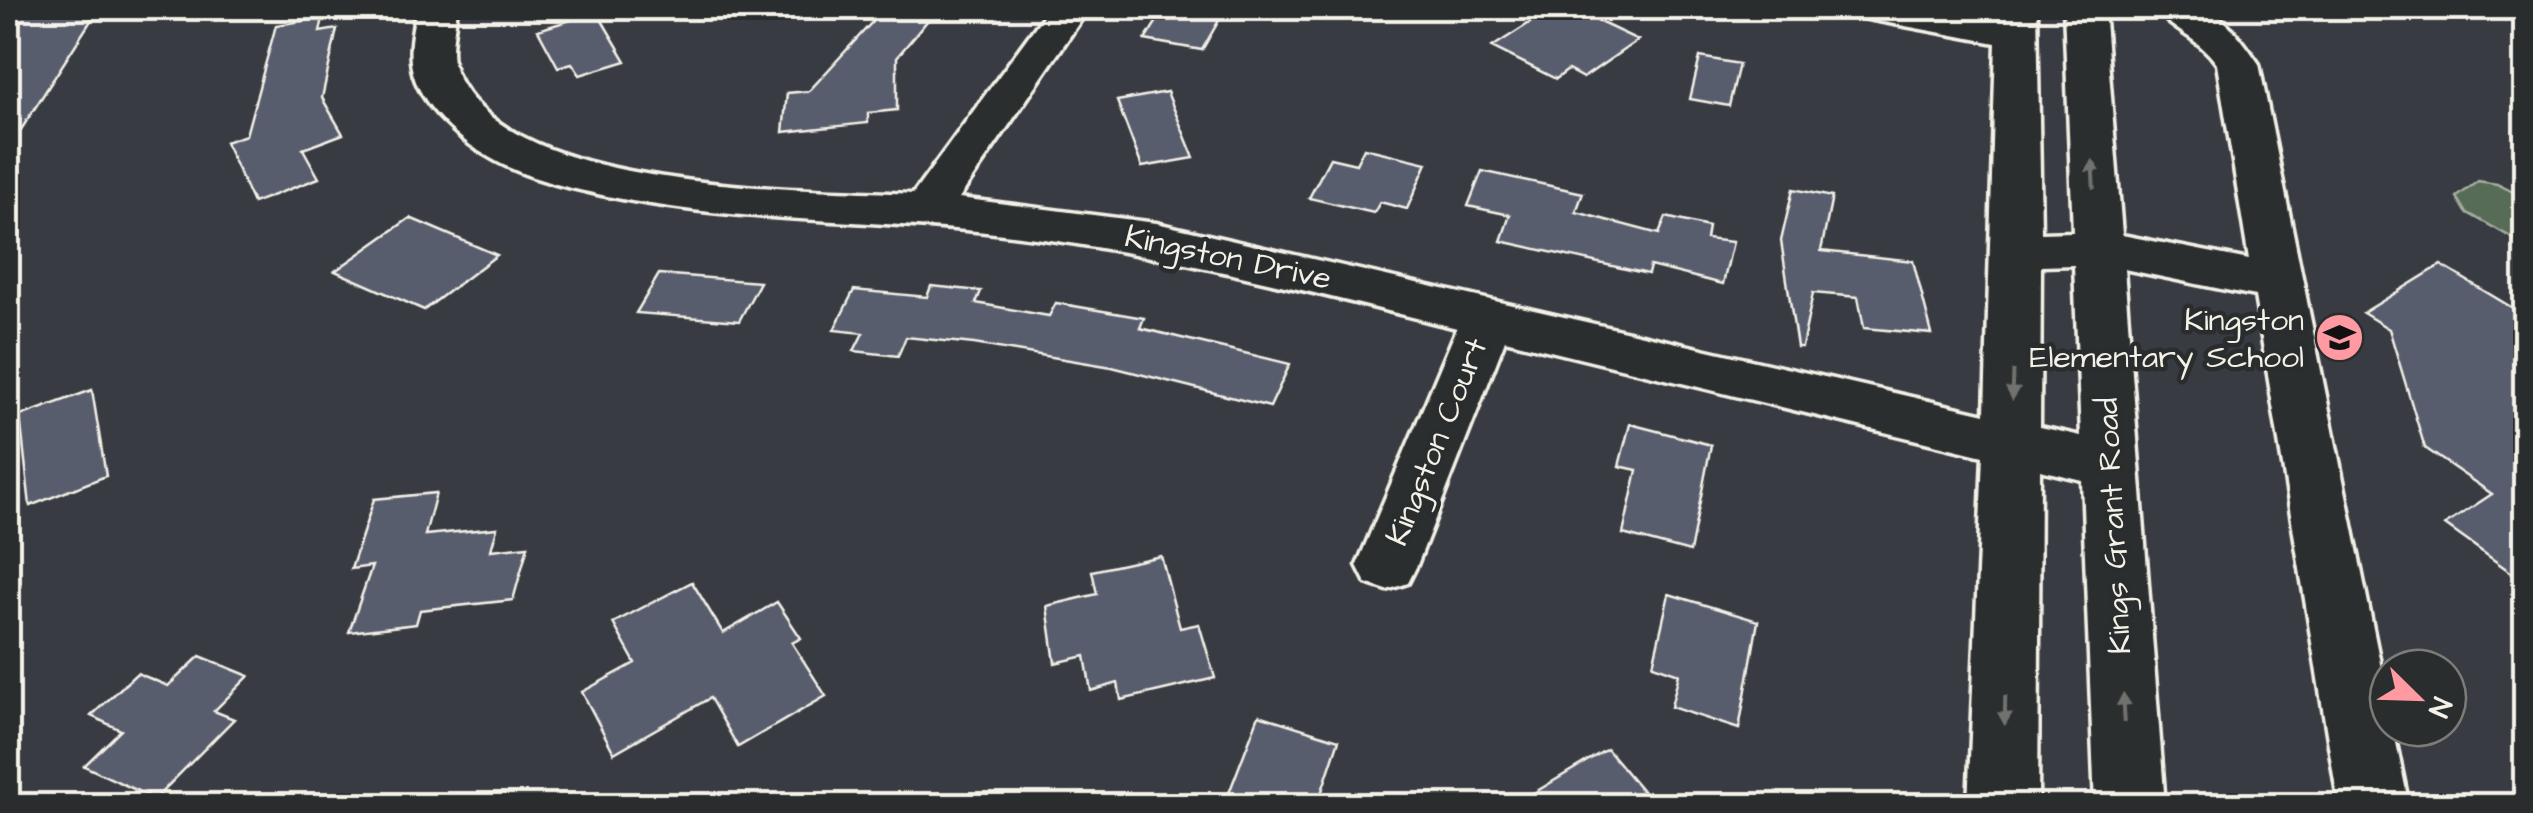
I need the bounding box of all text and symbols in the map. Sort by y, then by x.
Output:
one-way arrow [2085,158,2101,190]
street label: Kingston Drive [1121,214,1335,302]
place label: Kingston Elementary School [2030,298,2304,380]
school or university icon: Kingston Elementary School [2313,312,2365,364]
street label: Kingston Court [1375,332,1499,552]
one-way arrow [2005,369,2021,401]
street label: Kings Grant Road [2085,397,2143,655]
north arrow [2368,648,2468,748]
text: N [2418,691,2461,723]
one-way arrow [2116,692,2132,724]
one-way arrow [1997,694,2013,726]

